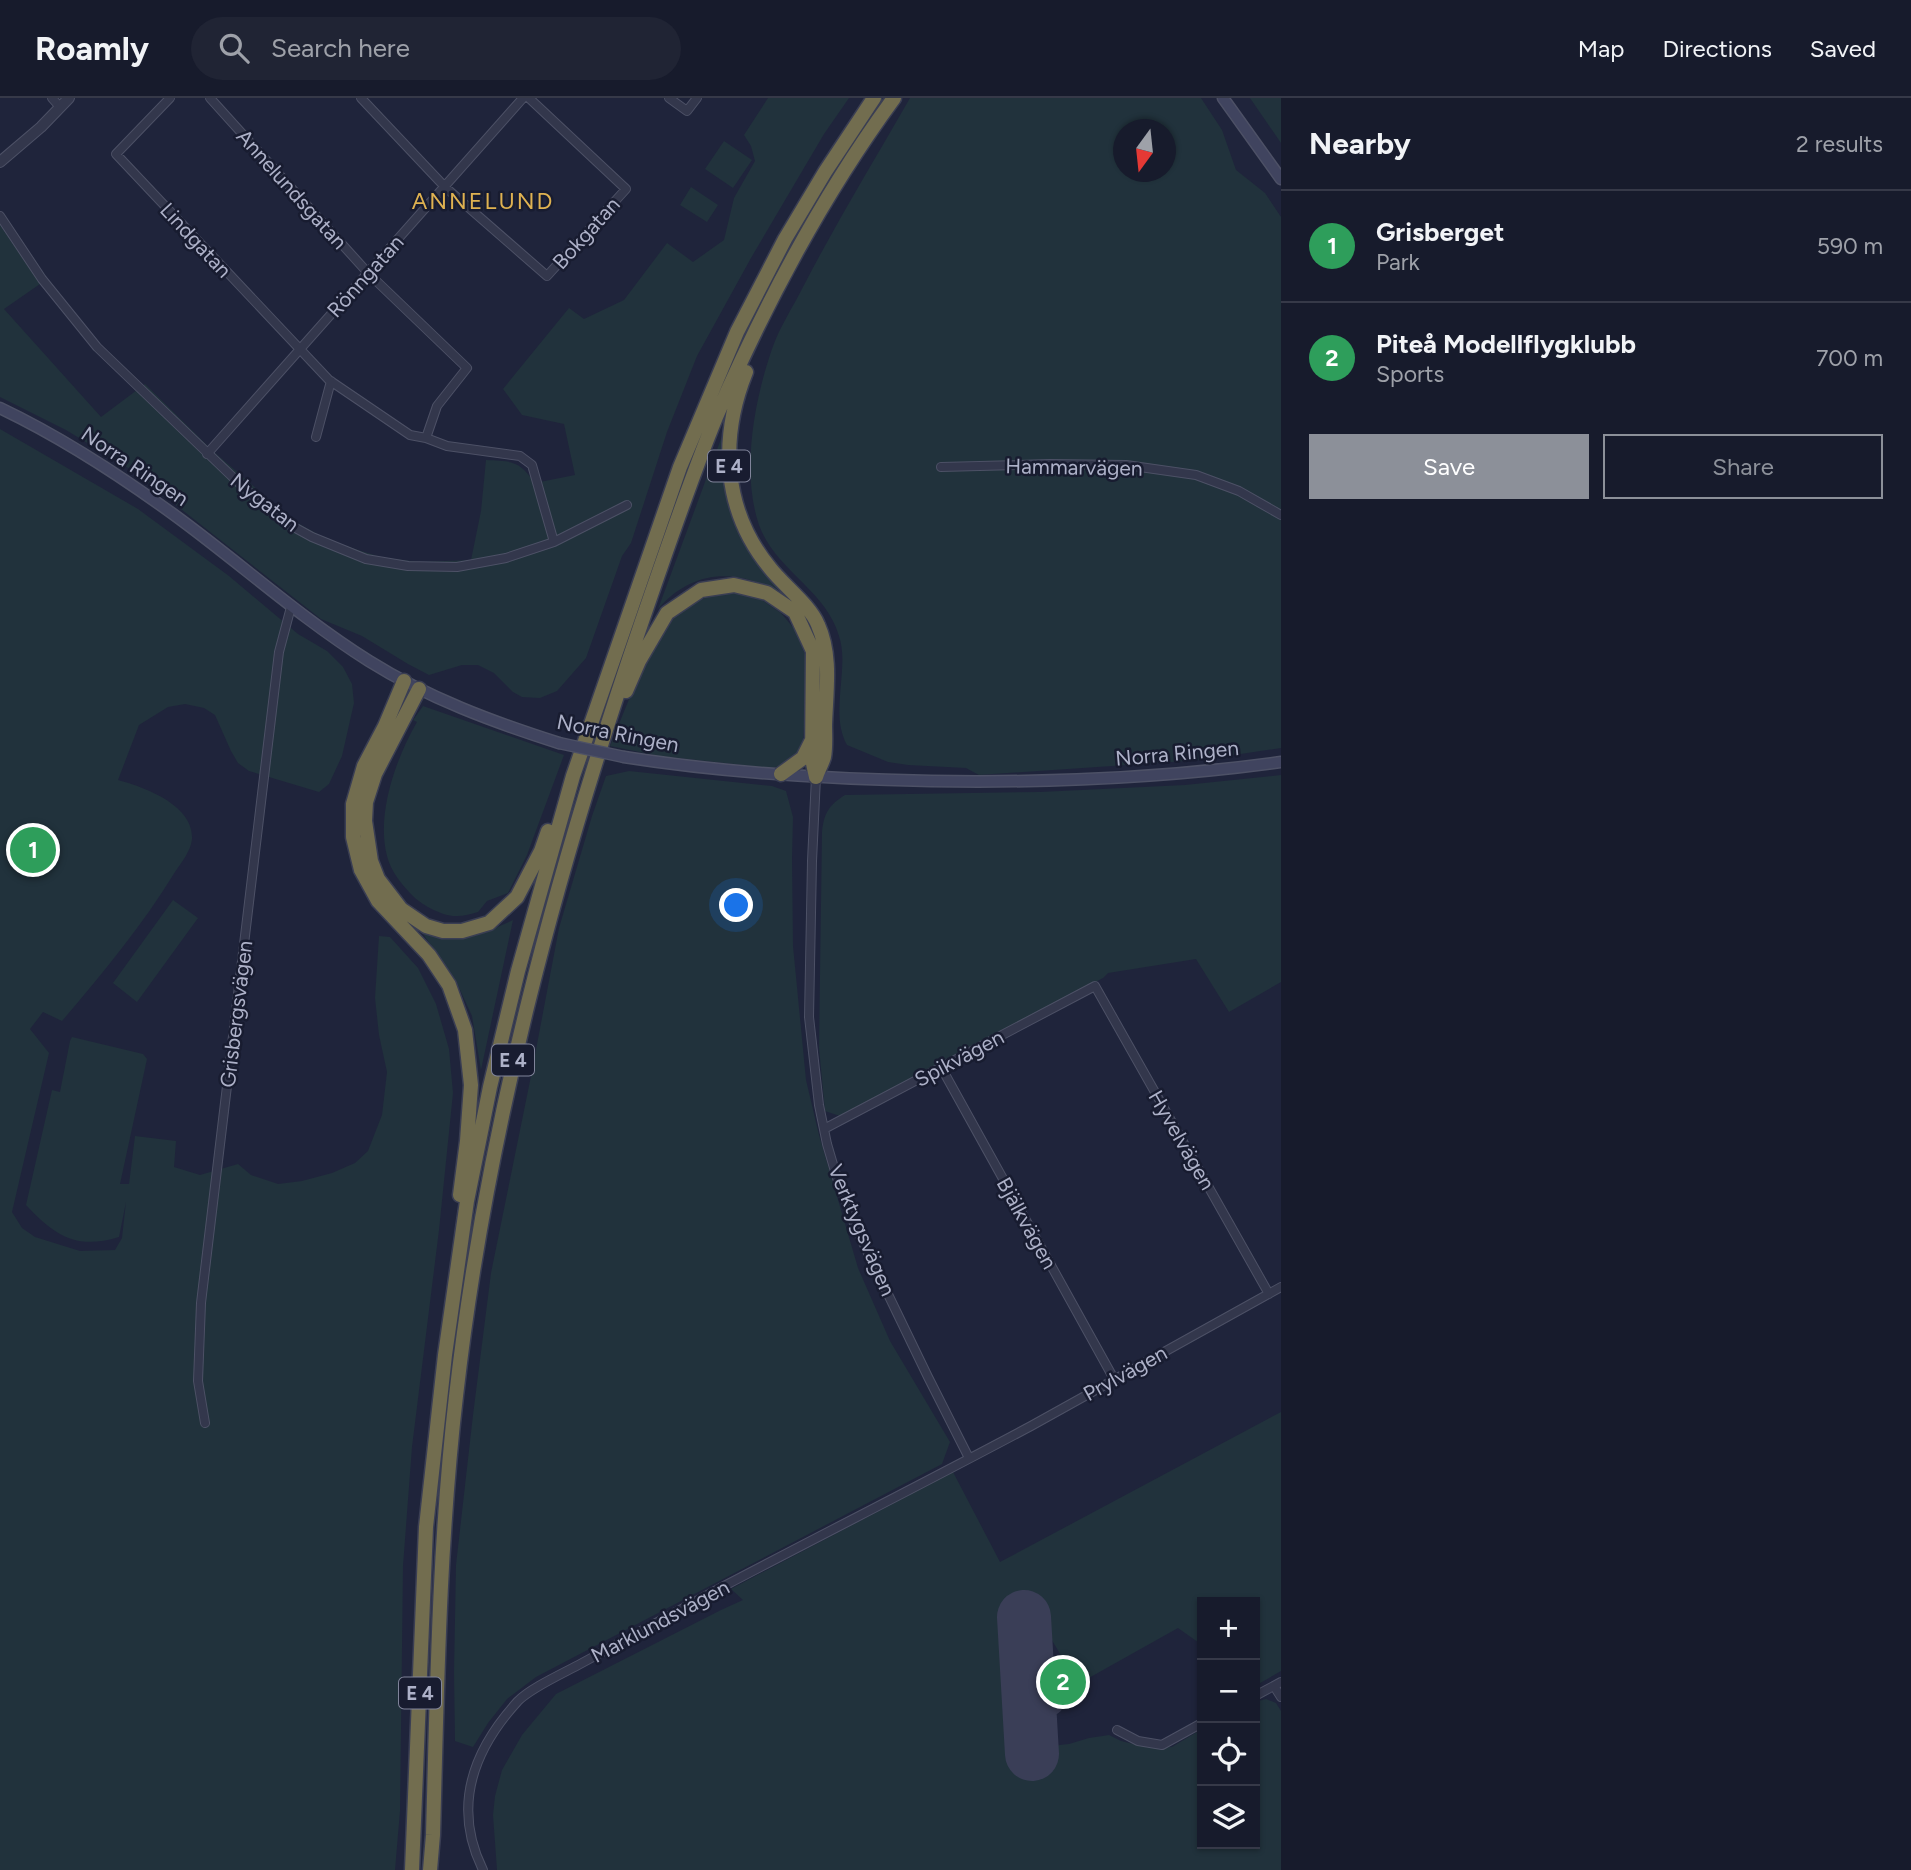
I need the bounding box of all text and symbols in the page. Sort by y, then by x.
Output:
search box [191,17,681,80]
text: Roamly [35,29,149,68]
icon: search [215,29,253,67]
text: Search here [271,32,410,64]
text: Map [1578,34,1624,63]
text: Directions [1662,34,1772,63]
text: Saved [1810,34,1876,63]
north arrow [1113,119,1176,182]
street label: Annelundsgatan [232,124,352,254]
text: Nearby [1309,125,1411,162]
text: 2 results [1796,130,1883,158]
district label: ANNELUND [412,187,554,215]
street label: Bokgatan [547,192,625,274]
street label: Lindgatan [155,197,237,283]
text: Grisberget [1376,216,1504,248]
street label: Rönngatan [322,230,408,322]
text: 1 [1327,232,1337,260]
text: 590 m [1817,232,1883,260]
text: Park [1376,248,1420,276]
text: Piteå Modellflygklubb [1376,328,1636,360]
text: 2 [1325,344,1339,372]
text: 700 m [1816,344,1883,372]
text: Sports [1376,360,1444,388]
street label: Norra Ringen [77,421,193,511]
button: Save [1309,434,1589,499]
button: Share [1603,434,1883,499]
road number: E 4 [708,450,750,482]
street label: Hammarvägen [1005,453,1143,481]
street label: Nygatan [226,467,304,537]
street label: Norra Ringen [555,709,681,757]
street label: Norra Ringen [1114,735,1240,771]
pin: 1 [10,824,56,876]
your location [719,888,753,922]
street label: Grisbergsvägen [215,939,257,1089]
street label: Spikvägen [910,1024,1008,1092]
road number: E 4 [492,1044,534,1076]
street label: Hyvelvägen [1143,1086,1221,1194]
street label: Verktygsvägen [823,1160,901,1300]
street label: Bjälkvägen [992,1173,1062,1273]
street label: Prylvägen [1079,1340,1171,1406]
street label: Marklundsvägen [587,1574,733,1668]
map controls [1197,1597,1260,1849]
button: + [1197,1597,1260,1660]
pin: 2 [1040,1656,1086,1708]
button: − [1197,1660,1260,1723]
road number: E 4 [399,1678,441,1708]
button: locate [1197,1723,1260,1786]
button: layers [1197,1786,1260,1849]

